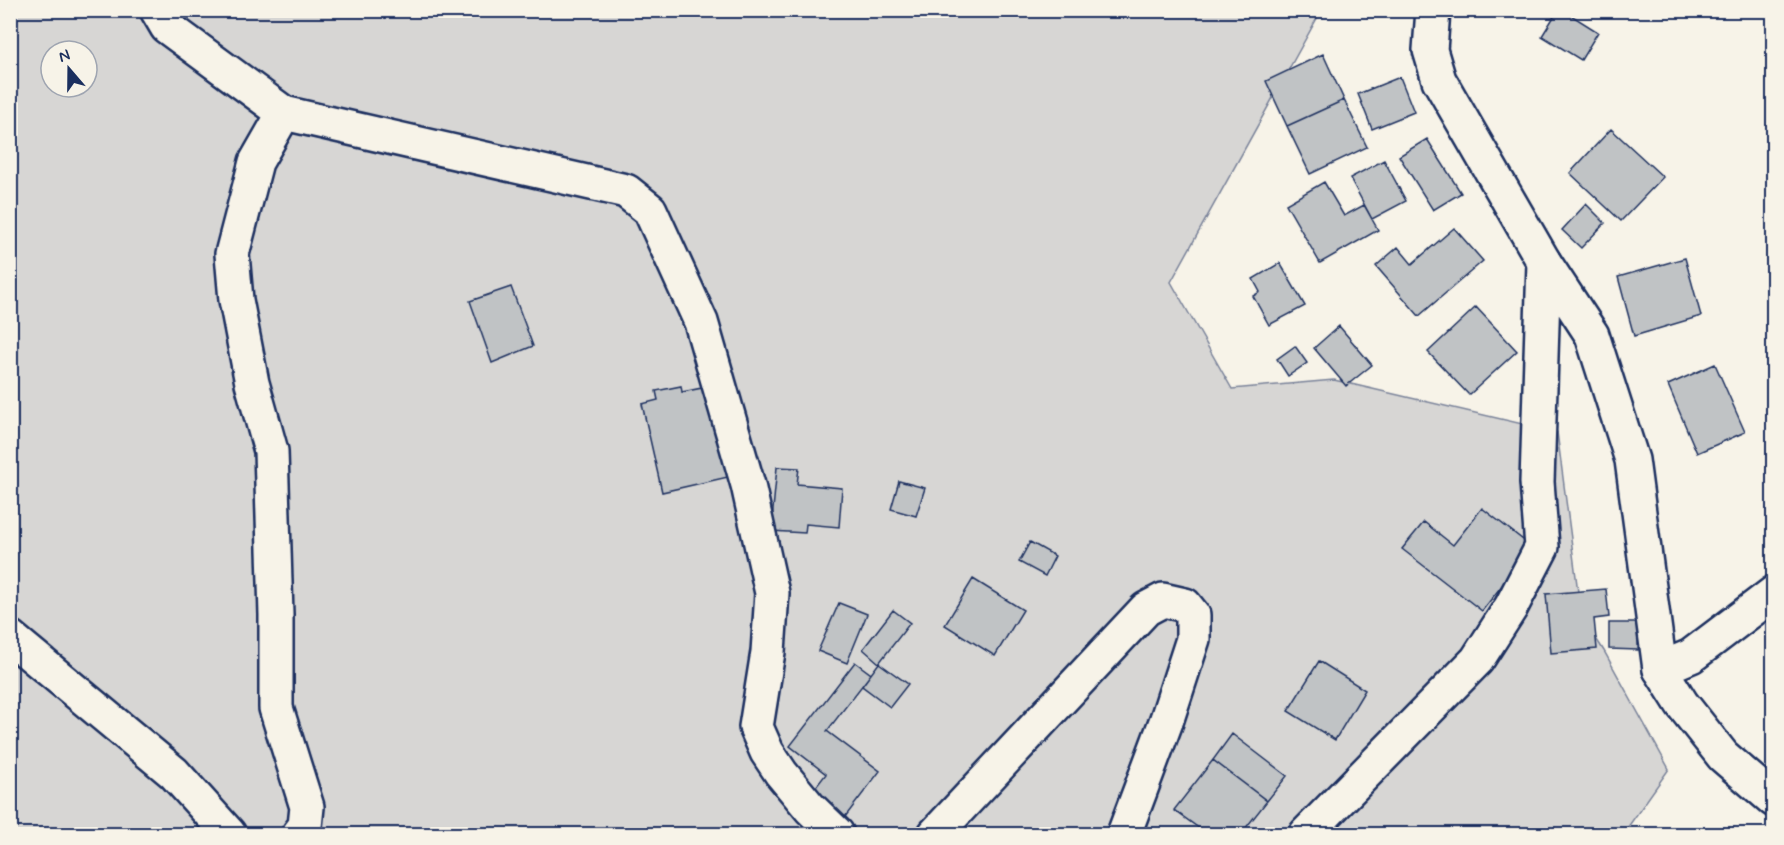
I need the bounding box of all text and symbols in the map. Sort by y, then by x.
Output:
north arrow [39,39,99,99]
text: N [56,45,73,68]

